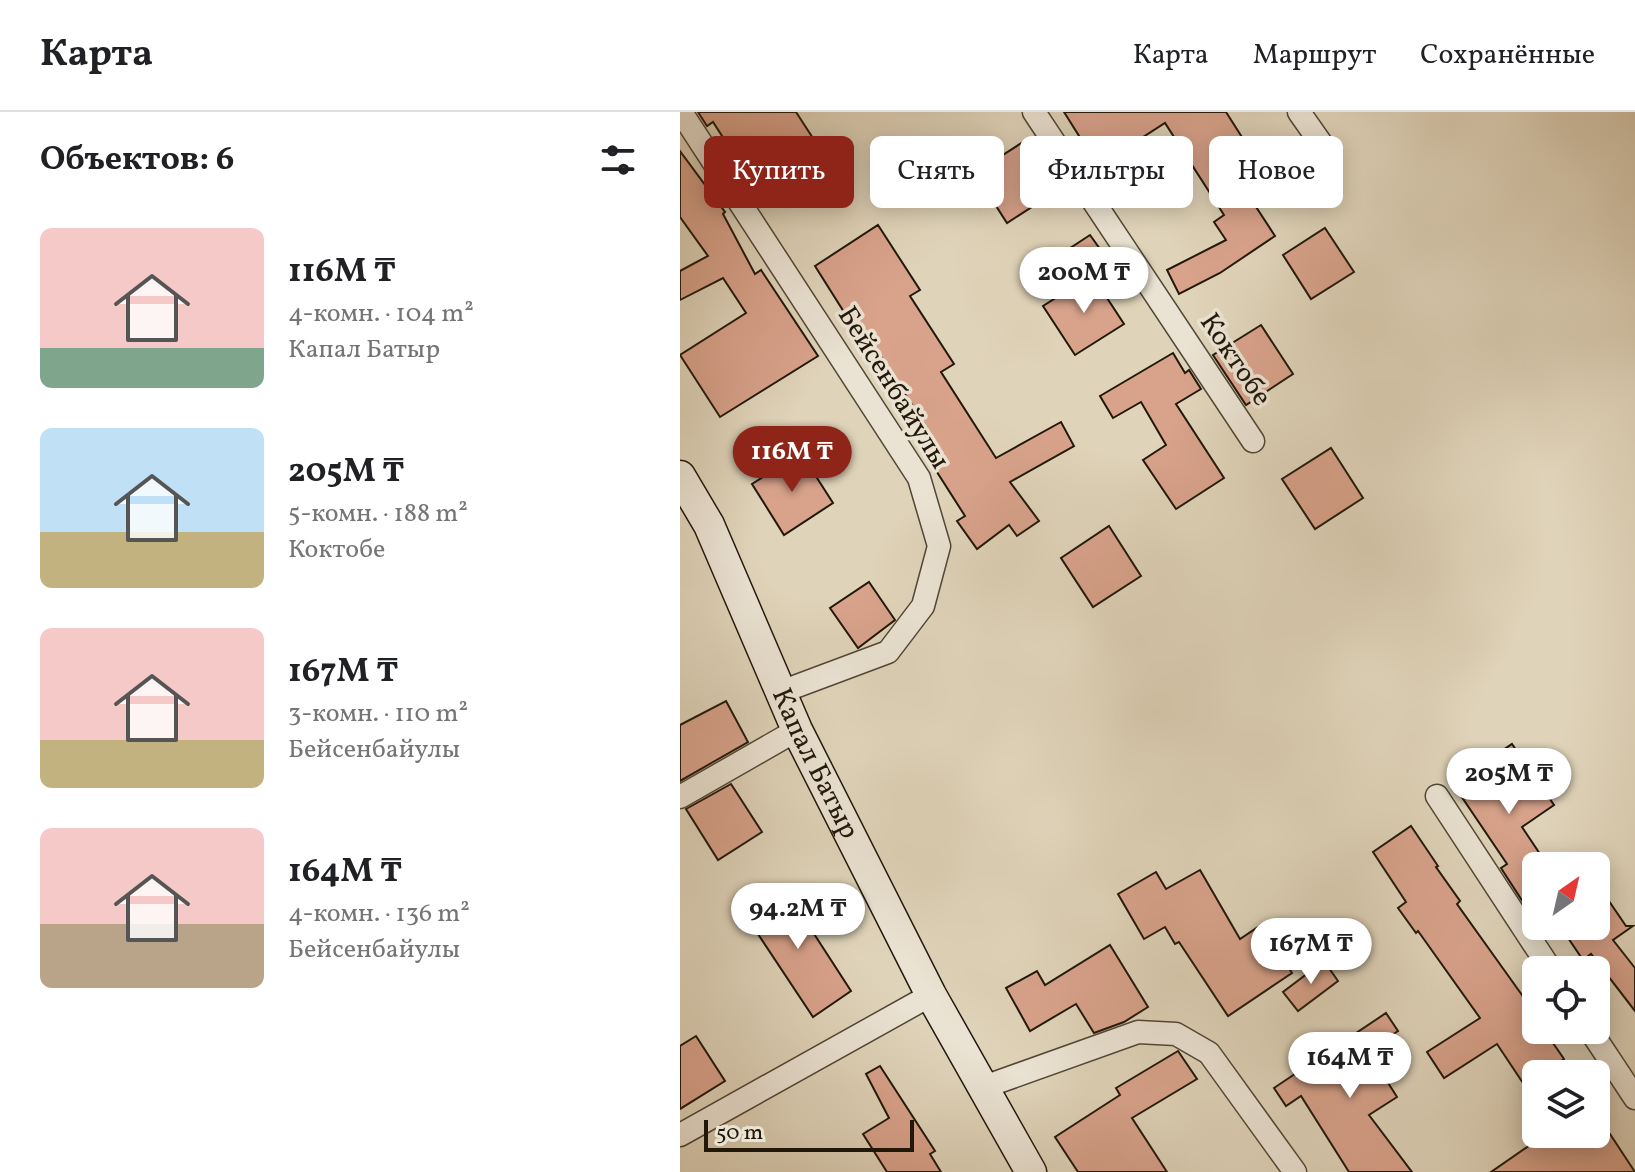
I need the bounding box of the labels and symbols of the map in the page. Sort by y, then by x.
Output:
pin: 200M ₸ [1019,247,1149,315]
street label: Бейсенбайулы [827,299,959,477]
street label: Коктобе [1190,306,1280,414]
pin: 116M ₸ [727,426,857,494]
street label: Капал Батыр [762,682,869,846]
pin: 205M ₸ [1444,748,1574,816]
north arrow [1522,852,1610,940]
pin: 94.2M ₸ [724,883,872,951]
pin: 167M ₸ [1246,918,1376,986]
pin: 164M ₸ [1285,1032,1415,1100]
scale bar [704,1116,914,1152]

